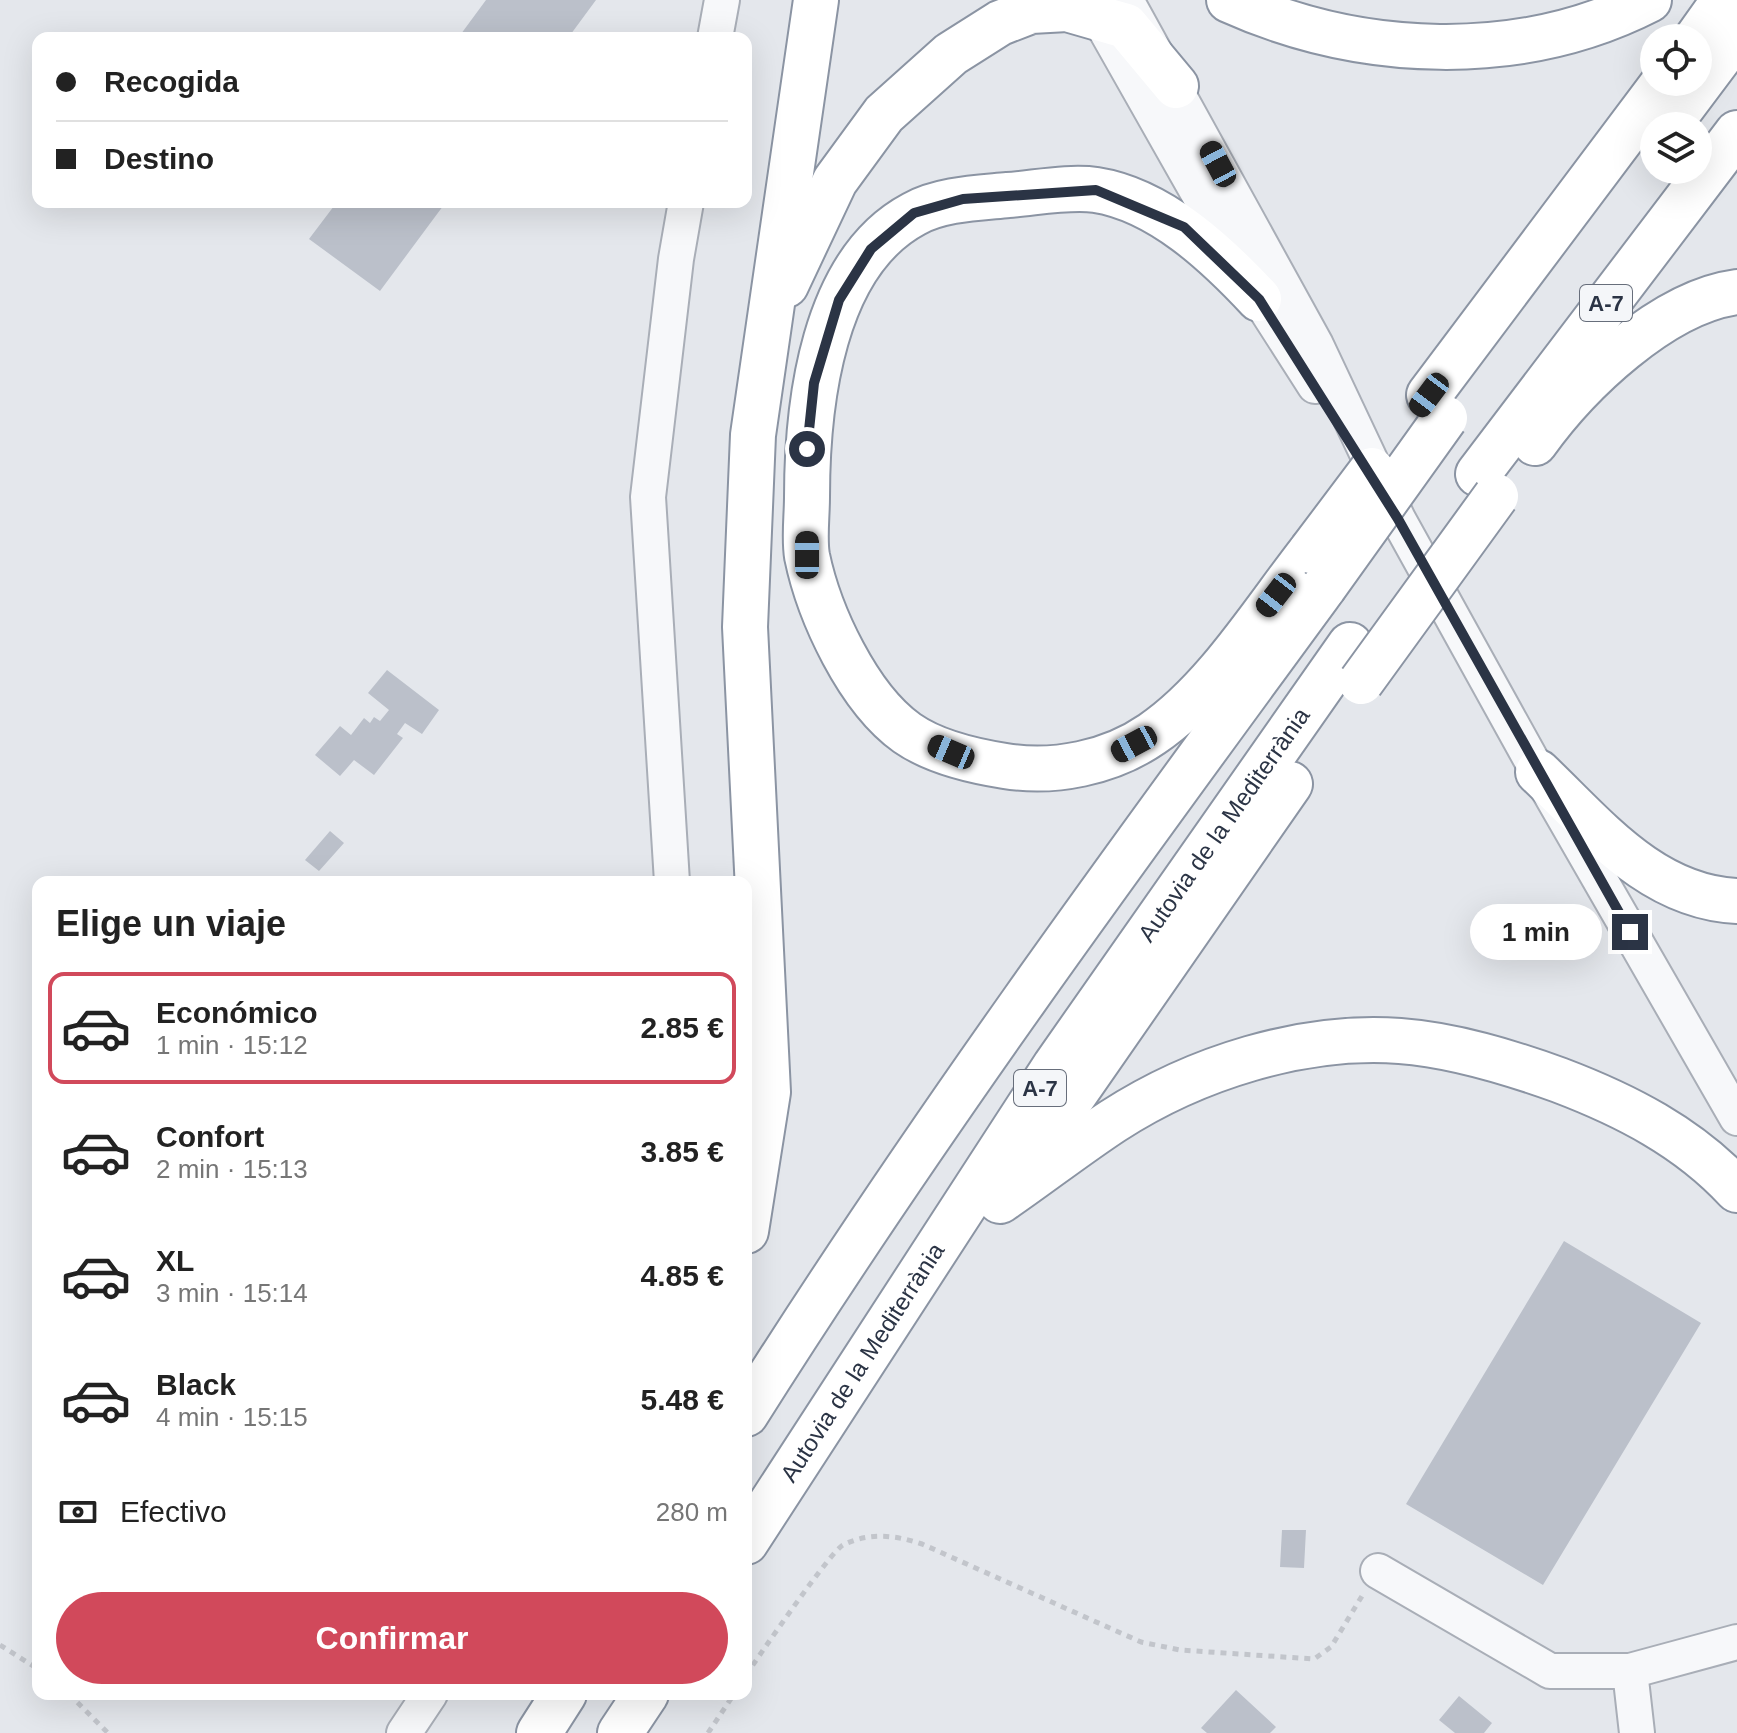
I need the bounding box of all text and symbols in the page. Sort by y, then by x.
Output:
map controls [1640,24,1712,184]
button: locate [1640,24,1712,96]
text: Recogida [104,65,239,98]
button: layers [1640,112,1712,184]
car [1196,137,1240,191]
text: Destino [104,142,214,175]
road number: A-7 [1580,285,1632,321]
car [1405,369,1453,421]
route start [789,431,825,467]
car [795,531,819,579]
car [1252,569,1300,621]
street label: Autovia de la Mediterrània [1132,702,1315,947]
car [1107,722,1161,766]
car [924,732,978,772]
text: Elige un viaje [56,903,286,944]
callout: 1 min [1470,904,1602,960]
route end [1612,914,1648,950]
text: 1 min [1502,917,1570,947]
icon: car [60,992,132,1064]
text: Económico [156,996,318,1029]
text: 2.85 € [641,1011,724,1044]
text: 1 min · 15:12 [156,1030,308,1060]
road number: A-7 [1014,1070,1066,1106]
icon: car [60,1116,132,1188]
text: Confort [156,1120,264,1153]
text: 3.85 € [641,1135,724,1168]
text: 2 min · 15:13 [156,1154,308,1184]
street label: Autovia de la Mediterrània [775,1237,950,1487]
icon: car [60,1240,132,1312]
text: XL [156,1244,194,1277]
text: 4.85 € [641,1259,724,1292]
text: 3 min · 15:14 [156,1278,308,1308]
icon: car [60,1364,132,1436]
text: Black [156,1368,236,1401]
text: 5.48 € [641,1383,724,1416]
text: 4 min · 15:15 [156,1402,308,1432]
icon: cash [56,1490,100,1534]
text: Efectivo [120,1495,227,1528]
text: 280 m [656,1497,728,1527]
button: Confirmar [56,1592,728,1684]

